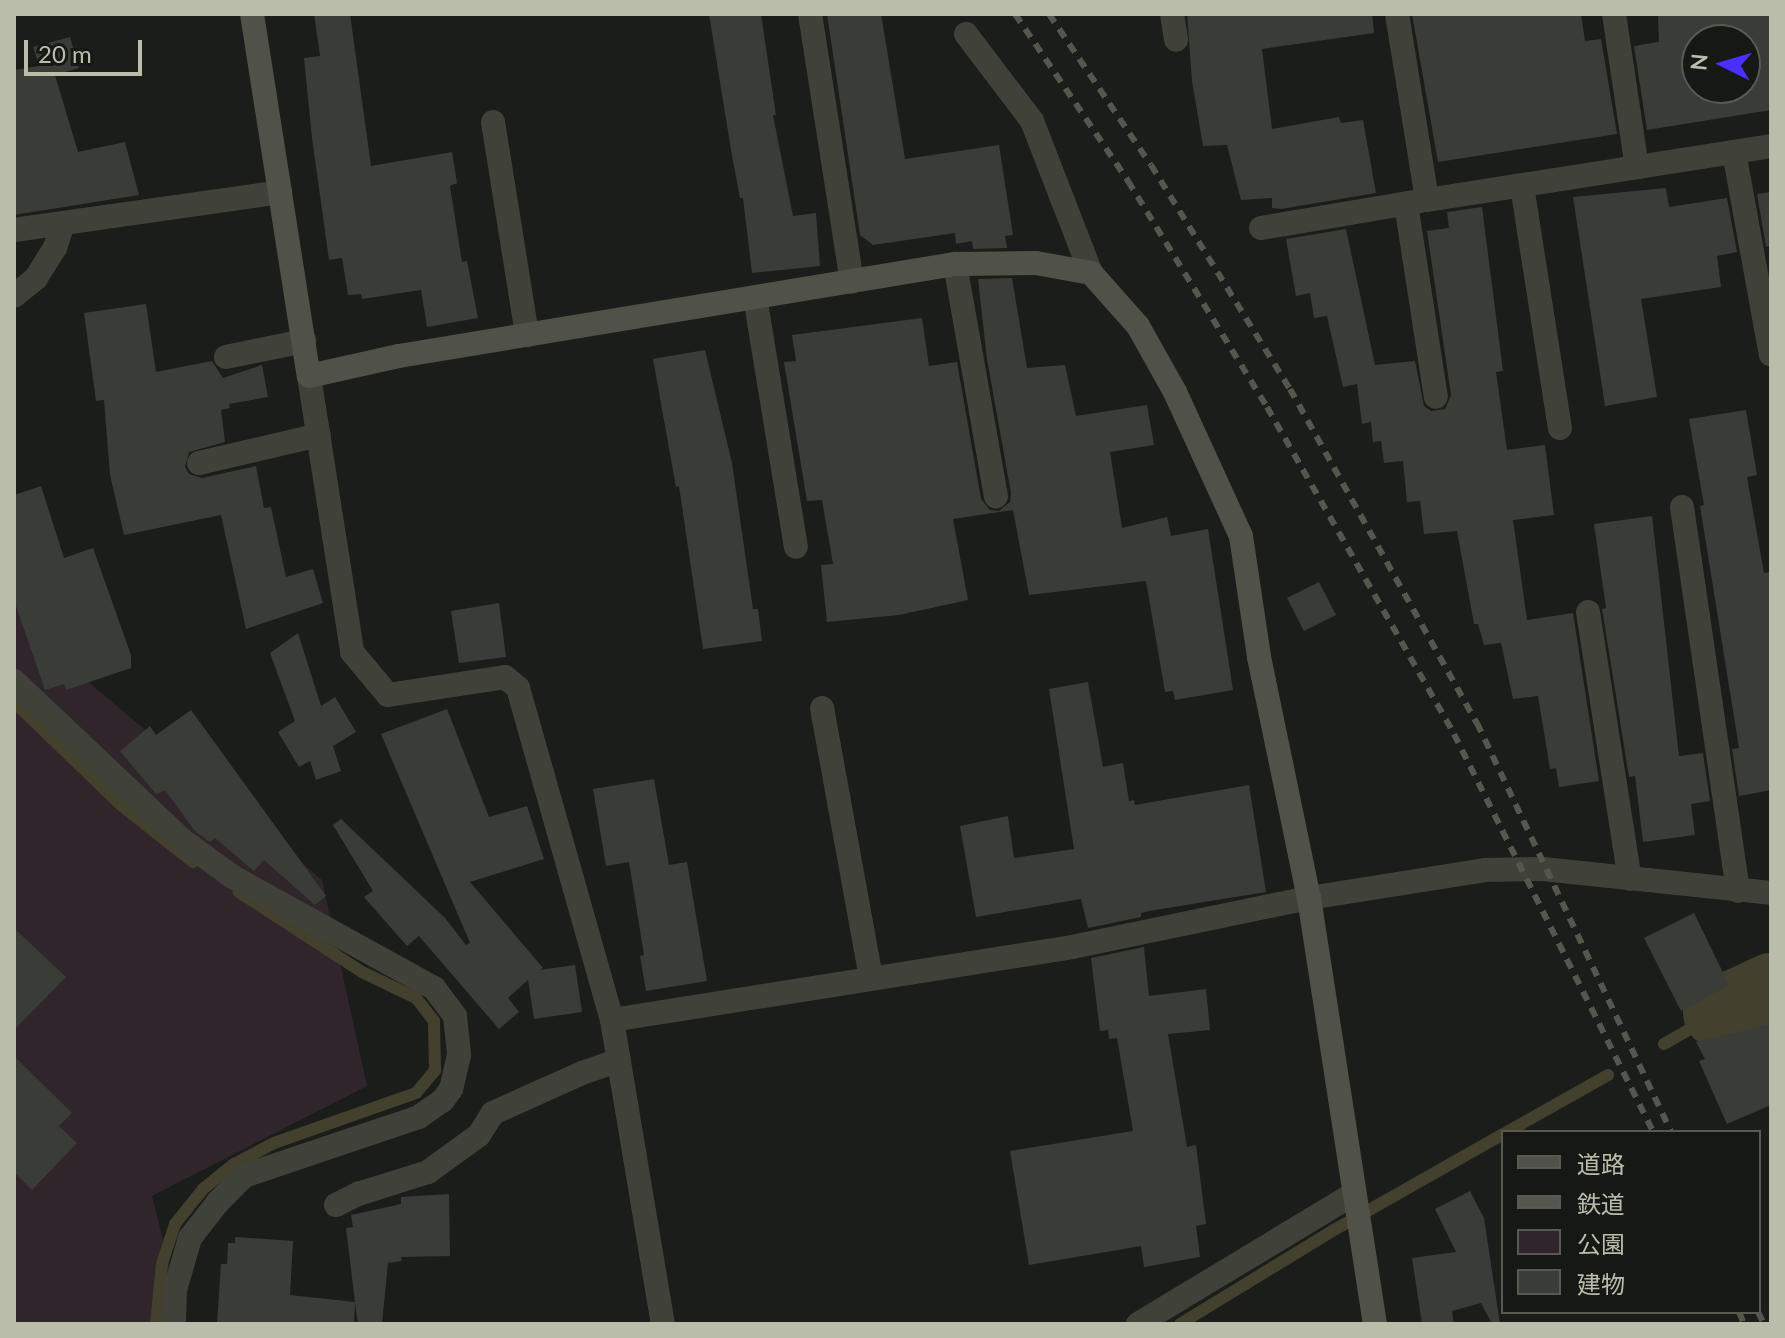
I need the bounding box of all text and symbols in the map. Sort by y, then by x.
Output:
scale bar [28,24,146,74]
north arrow [1681,24,1761,104]
text: 20 m [38,39,92,68]
text: N [1684,52,1713,72]
legend [1501,1130,1761,1314]
text: 道路 [1577,1149,1625,1178]
text: 鉄道 [1577,1189,1625,1218]
text: 公園 [1577,1229,1625,1258]
text: 建物 [1577,1269,1625,1298]

